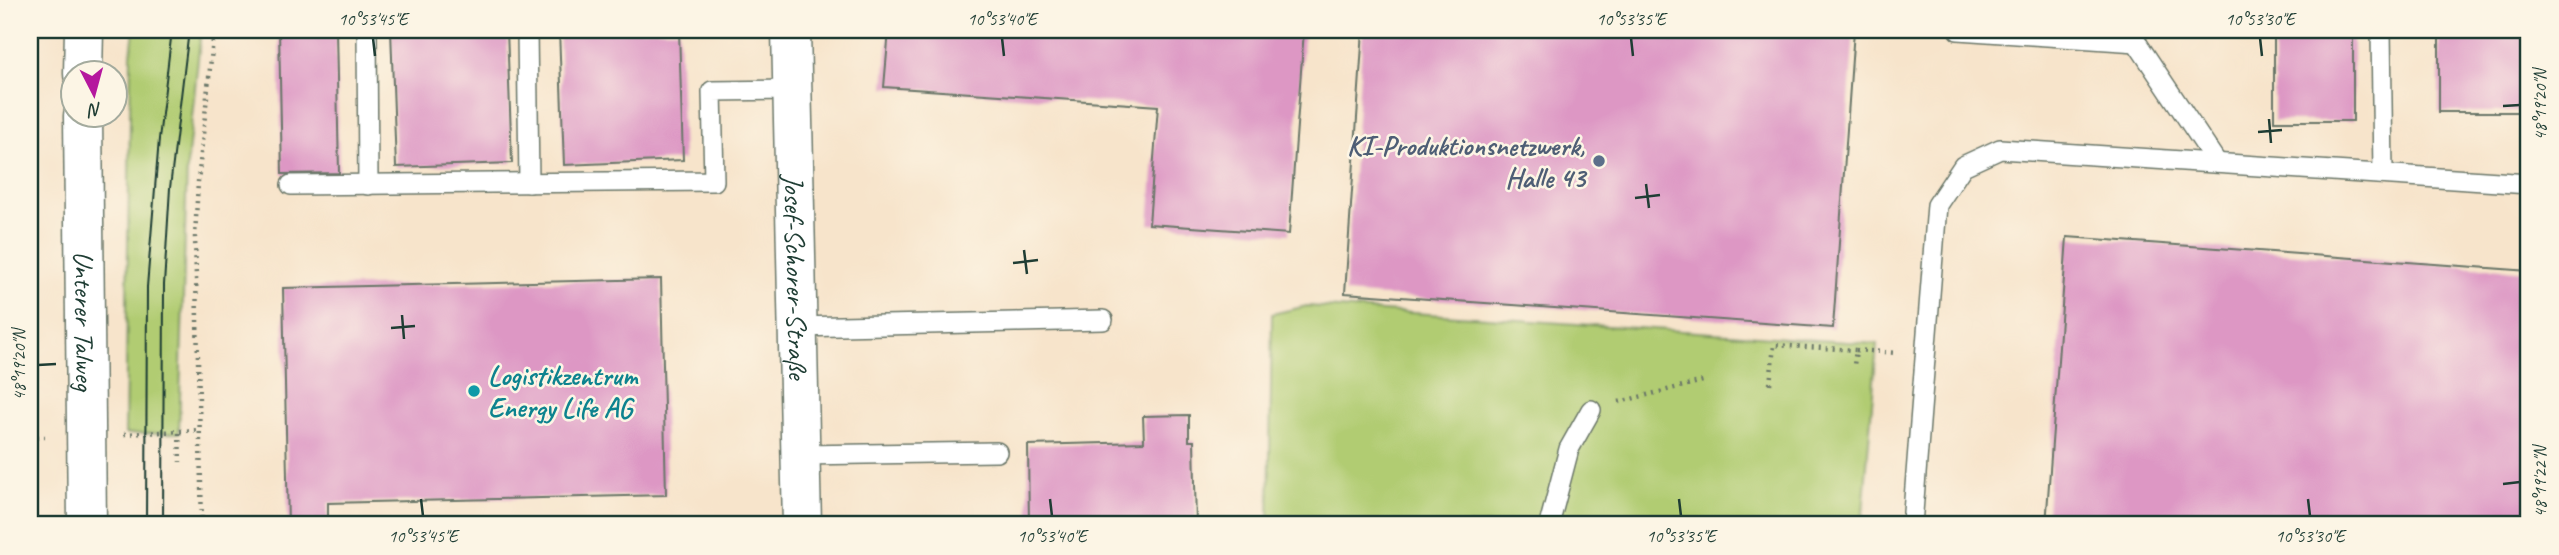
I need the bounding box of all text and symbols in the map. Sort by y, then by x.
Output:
text: 10°53'45"E [338,8,410,30]
text: 10°53'40"E [967,8,1039,30]
text: 10°53'35"E [1596,8,1668,30]
text: 10°53'30"E [2225,8,2297,30]
north arrow [60,60,130,130]
text: 48°19'20"N [2529,66,2551,140]
text: N [85,97,103,123]
place label: KI-Produktionsnetzwerk, Halle 43 [1347,128,1587,195]
marker: KI-Produktionsnetzwerk, Halle 43 [1591,153,1607,169]
street label: Josef-Schorer-Straße [776,172,816,381]
street label: Unterer Talweg [66,251,103,392]
text: 48°19'20"N [8,326,30,400]
place label: Logistikzentrum Energy Life AG [488,358,640,425]
marker: Logistikzentrum Energy Life AG [466,383,482,399]
text: 48°19'22"N [2529,443,2551,517]
text: 10°53'45"E [388,525,460,547]
text: 10°53'40"E [1017,525,1089,547]
text: 10°53'35"E [1646,525,1718,547]
text: 10°53'30"E [2275,525,2347,547]

